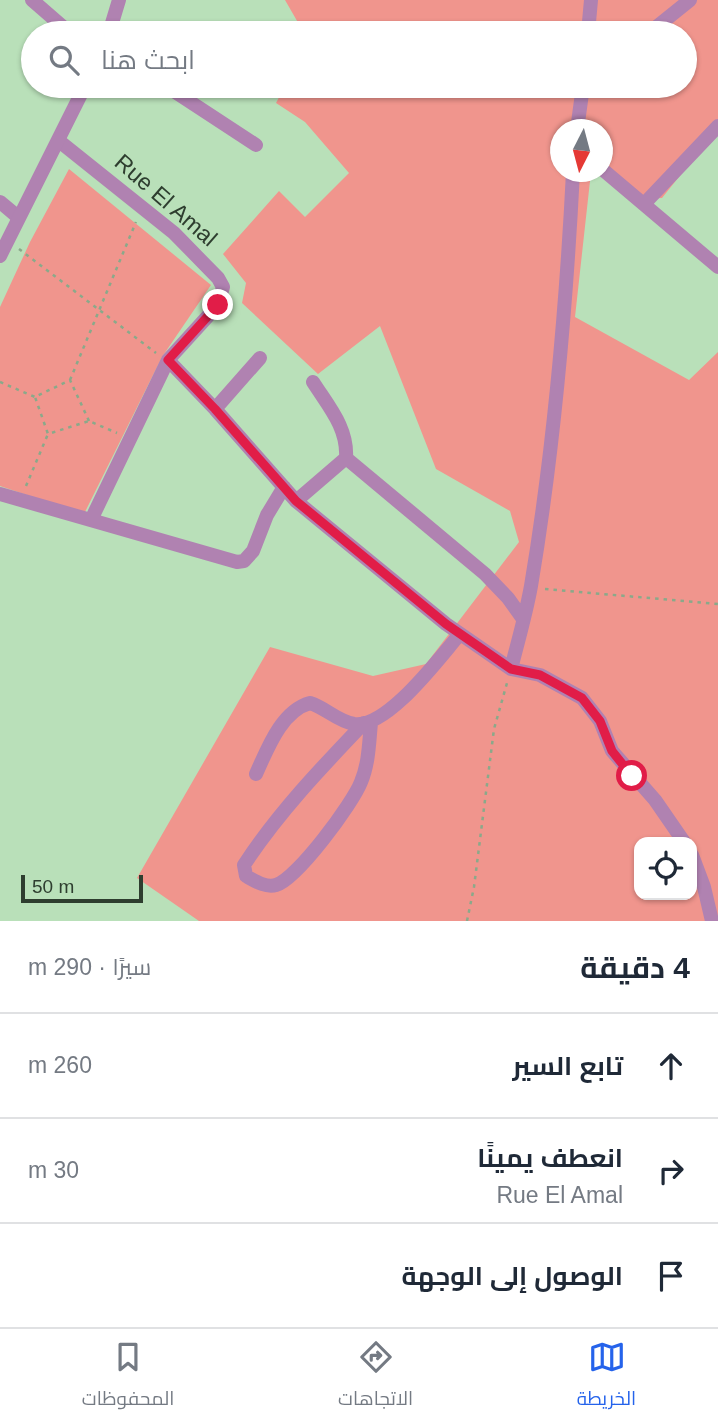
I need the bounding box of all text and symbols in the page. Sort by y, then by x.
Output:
search box [21,21,697,98]
icon: search [45,41,83,79]
text: ابحث هنا [101,45,195,75]
north arrow [550,119,613,182]
street label: Rue El Amal [110,149,222,251]
route end [202,289,233,320]
route start [616,760,647,791]
map controls [634,837,697,900]
button: locate [634,837,697,900]
scale bar [21,872,144,904]
text: 50 m [32,876,74,897]
text: 4 دقيقة [580,951,690,984]
text: سيرًا · 290 m [28,954,151,980]
icon: ahead [652,1047,690,1085]
text: تابع السير [512,1051,623,1081]
text: 260 m [28,1052,92,1078]
text: انعطف يمينًا [477,1143,623,1173]
icon: right [652,1152,690,1190]
text: 30 m [28,1157,79,1183]
text: Rue El Amal [496,1182,623,1208]
icon: arrive [652,1257,690,1295]
text: الوصول إلى الوجهة [401,1261,623,1291]
tab: المحفوظات [82,1338,174,1416]
tab: الاتجاهات [338,1338,413,1416]
tab: الخريطة [577,1338,636,1416]

